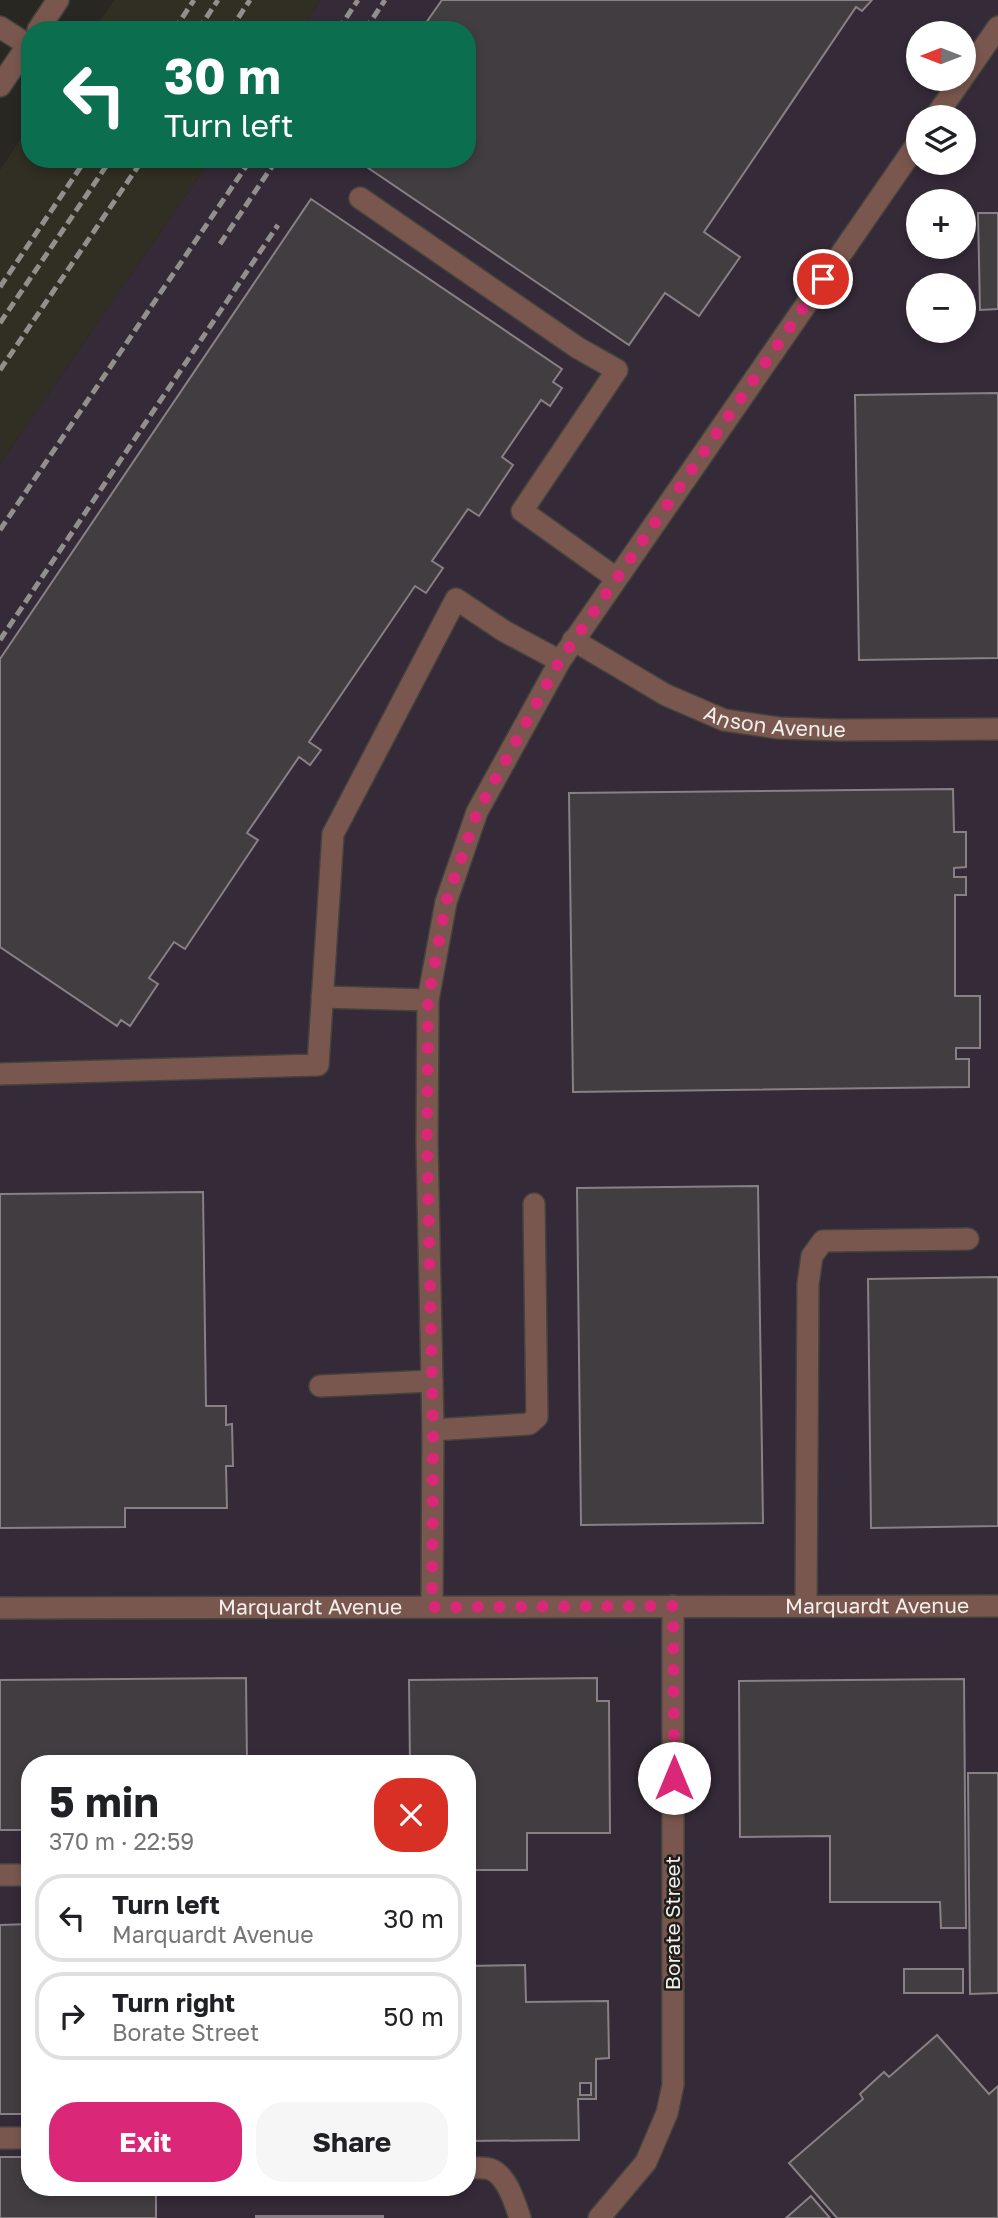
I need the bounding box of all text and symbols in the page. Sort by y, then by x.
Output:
north arrow [906,21,976,91]
map controls [906,21,976,343]
text: 30 m [164,46,281,105]
icon: left [49,49,140,140]
button: layers [906,105,976,175]
text: Turn left [164,106,293,144]
button: + [906,189,976,259]
pin [793,249,853,309]
icon: arrive [804,260,842,298]
button: − [906,273,976,343]
street label: Anson Avenue [700,699,846,742]
street label: Marquardt Avenue [785,1592,969,1618]
street label: Marquardt Avenue [218,1593,402,1620]
position arrow [637,1741,711,1815]
text: 5 min [49,1776,159,1826]
button: close [374,1778,448,1852]
text: 370 m · 22:59 [49,1827,194,1855]
street label: Borate Street [659,1856,685,1990]
text: Turn left [112,1889,220,1920]
icon: left [53,1899,91,1937]
text: 30 m [383,1903,444,1934]
text: Marquardt Avenue [112,1920,314,1948]
text: Turn right [112,1987,235,2018]
icon: right [53,1997,91,2035]
text: 50 m [383,2001,444,2032]
text: Borate Street [112,2018,259,2046]
button: Exit [49,2102,242,2182]
button: Share [256,2102,448,2182]

